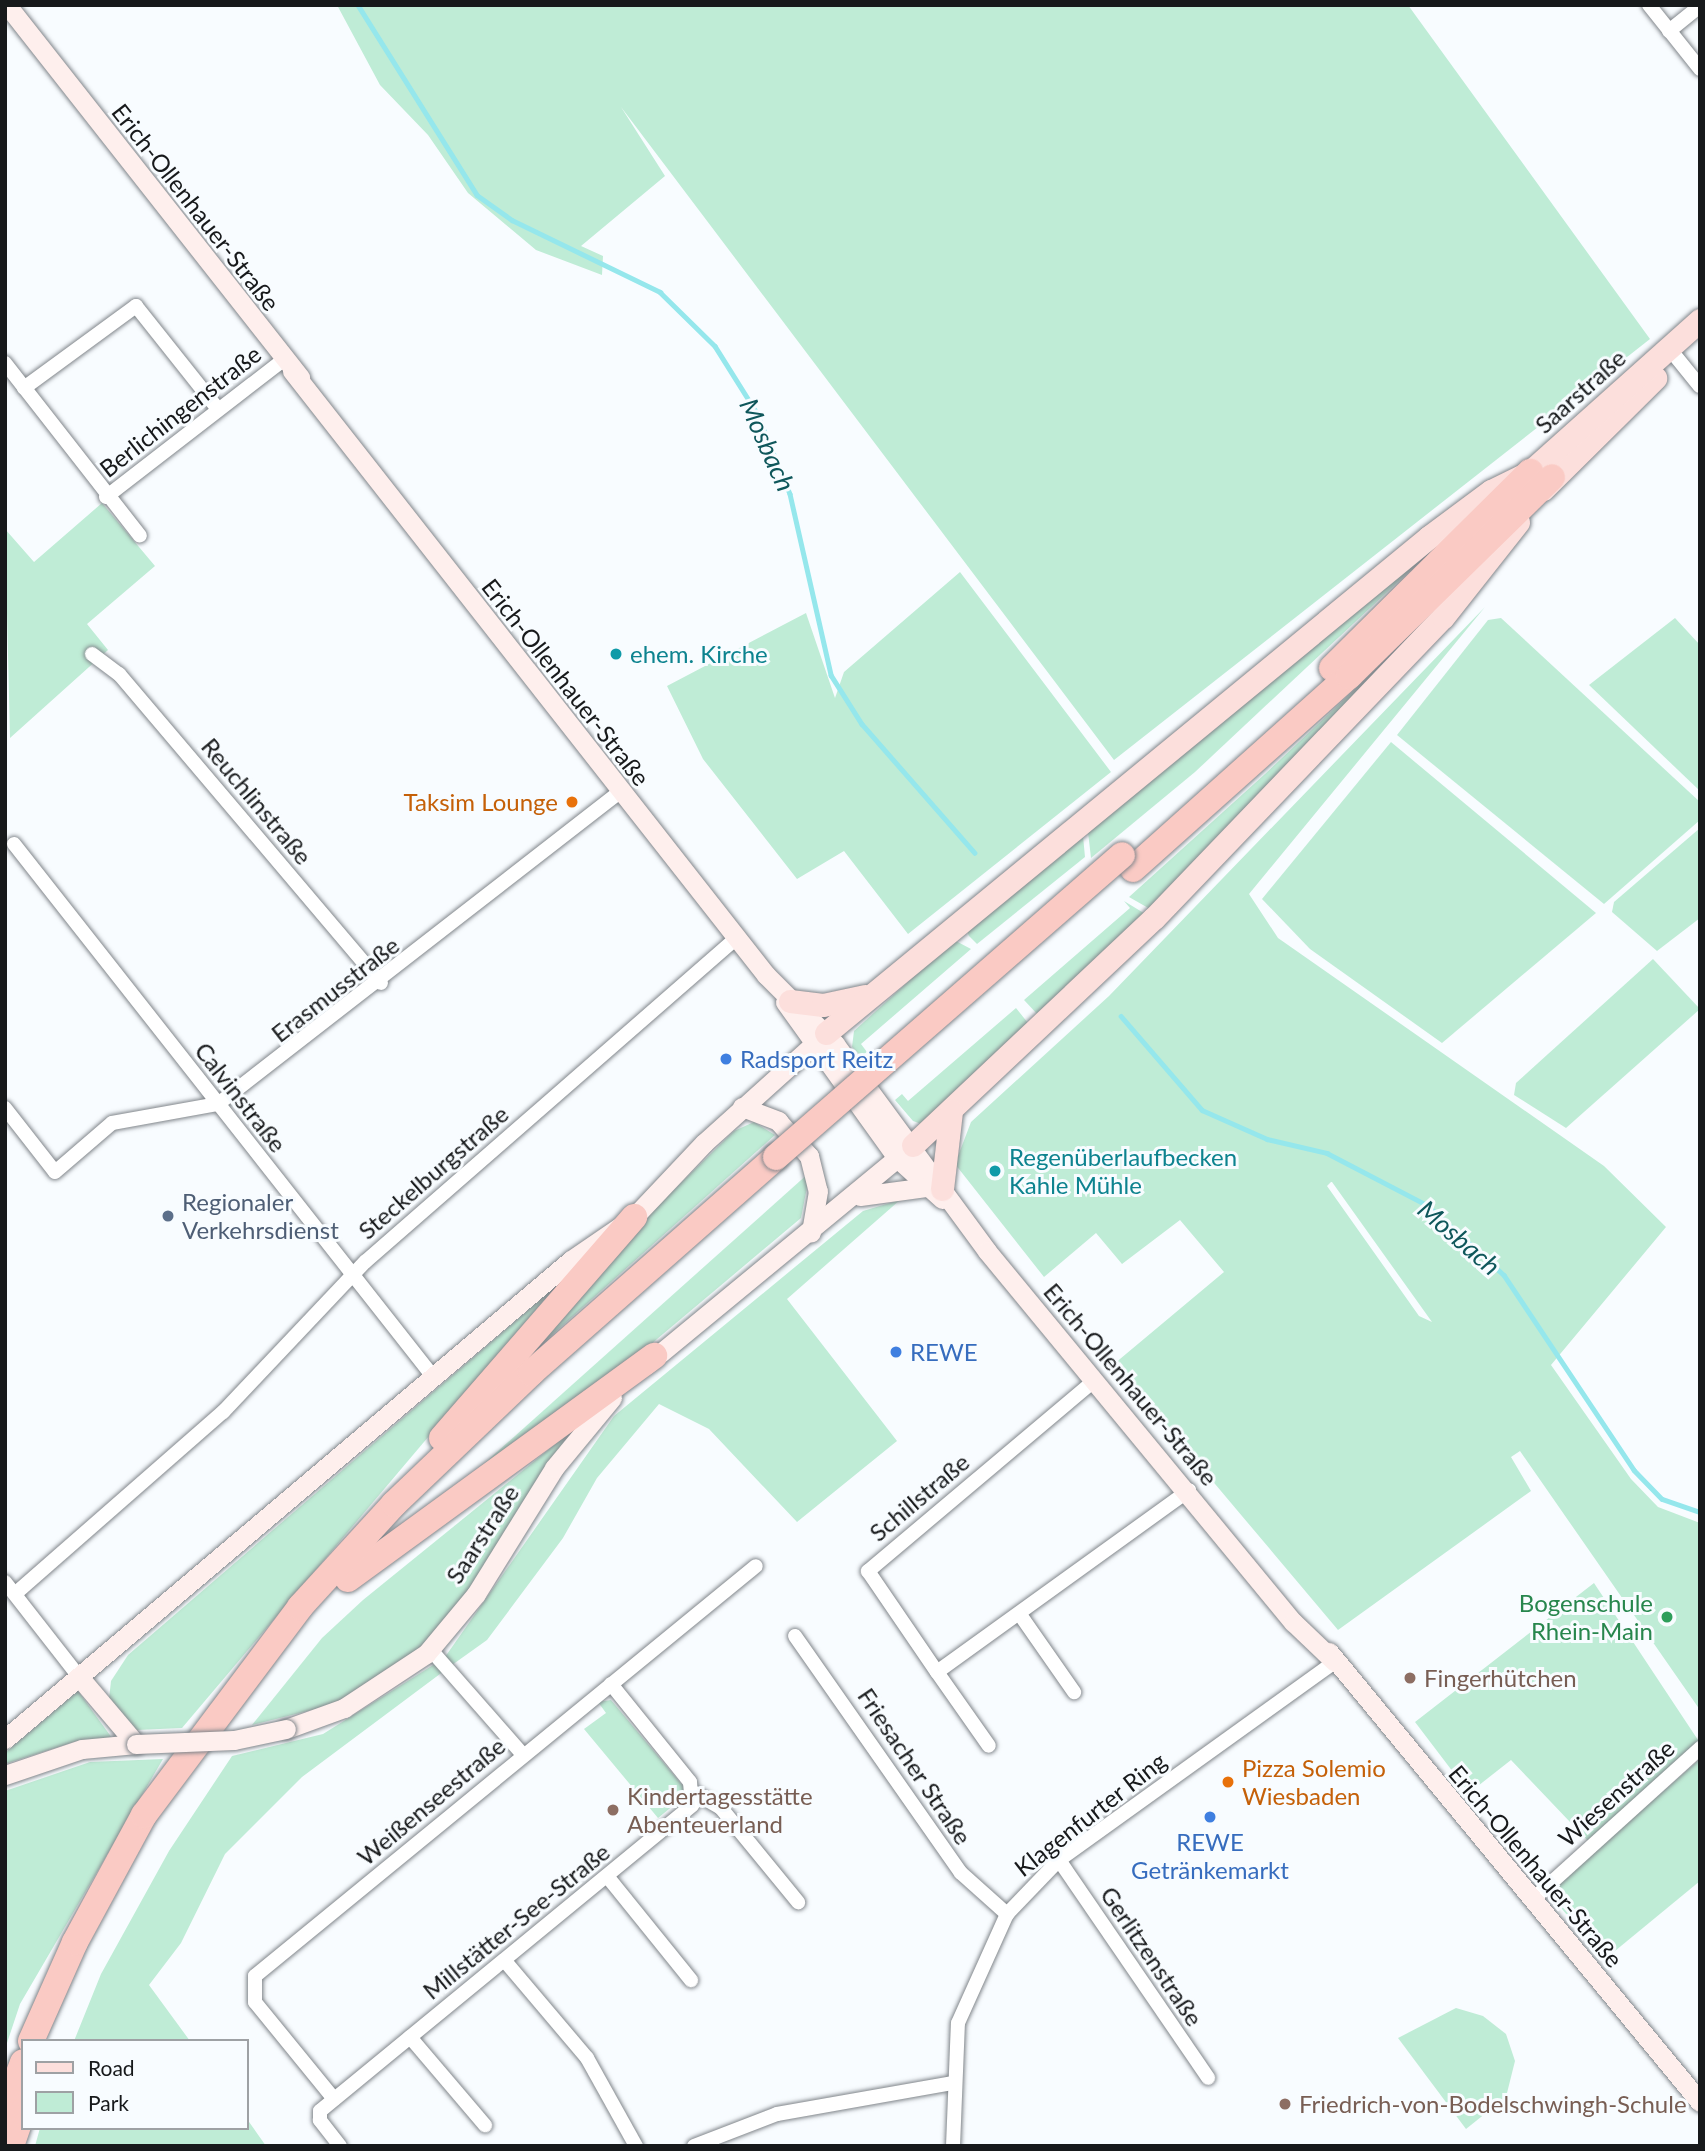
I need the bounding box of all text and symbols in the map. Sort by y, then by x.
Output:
street label: Erich-Ollenhauer-Straße [106,98,286,316]
street label: Berlichingenstraße [94,339,266,483]
street label: Saarstraße [1529,343,1631,439]
water label: Mosbach [733,394,801,496]
street label: Erich-Ollenhauer-Straße [476,573,656,791]
place label: ehem. Kirche [630,640,768,668]
marker: ehem. Kirche [608,646,624,662]
street label: Reuchlinstraße [196,732,318,870]
place label: Taksim Lounge [404,788,558,816]
marker: Taksim Lounge [564,794,580,810]
street label: Erasmusstraße [265,930,405,1048]
street label: Calvinstraße [189,1036,293,1158]
place label: Radsport Reitz [740,1045,893,1073]
marker: Radsport Reitz [718,1051,734,1067]
street label: Steckelburgstraße [352,1099,514,1245]
place label: Regenüberlaufbecken Kahle Mühle [1009,1143,1237,1199]
marker: Regenüberlaufbecken Kahle Mühle [987,1163,1003,1179]
place label: Regionaler Verkehrsdienst [182,1188,339,1244]
water label: Mosbach [1412,1194,1506,1282]
marker: Regionaler Verkehrsdienst [160,1208,176,1224]
street label: Erich-Ollenhauer-Straße [1038,1277,1224,1491]
place label: REWE [910,1338,978,1366]
marker: REWE [888,1344,904,1360]
street label: Schillstraße [863,1447,975,1547]
street label: Saarstraße [440,1479,524,1589]
place label: Bogenschule Rhein-Main [1519,1589,1653,1645]
marker: Bogenschule Rhein-Main [1659,1609,1675,1625]
place label: Fingerhütchen [1424,1664,1577,1692]
marker: Fingerhütchen [1402,1670,1418,1686]
street label: Friesacher Straße [852,1682,978,1850]
street label: Weißenseestraße [351,1731,511,1871]
street label: Wiesenstraße [1552,1734,1680,1852]
street label: Klagenfurter Ring [1008,1746,1172,1882]
place label: Pizza Solemio Wiesbaden [1242,1754,1386,1810]
street label: Erich-Ollenhauer-Straße [1443,1759,1629,1973]
marker: Pizza Solemio Wiesbaden [1220,1774,1236,1790]
place label: Kindertagesstätte Abenteuerland [627,1782,813,1838]
marker: Kindertagesstätte Abenteuerland [605,1802,621,1818]
marker: REWE Getränkemarkt [1202,1809,1218,1825]
place label: REWE Getränkemarkt [1131,1828,1289,1884]
street label: Millstätter-See-Straße [417,1837,615,2005]
street label: Gerlitzenstraße [1095,1881,1209,2031]
legend [21,2039,248,2130]
text: Road [88,2055,135,2080]
text: Park [88,2090,129,2115]
place label: Friedrich-von-Bodelschwingh-Schule [1299,2090,1687,2118]
marker: Friedrich-von-Bodelschwingh-Schule [1277,2096,1293,2112]

